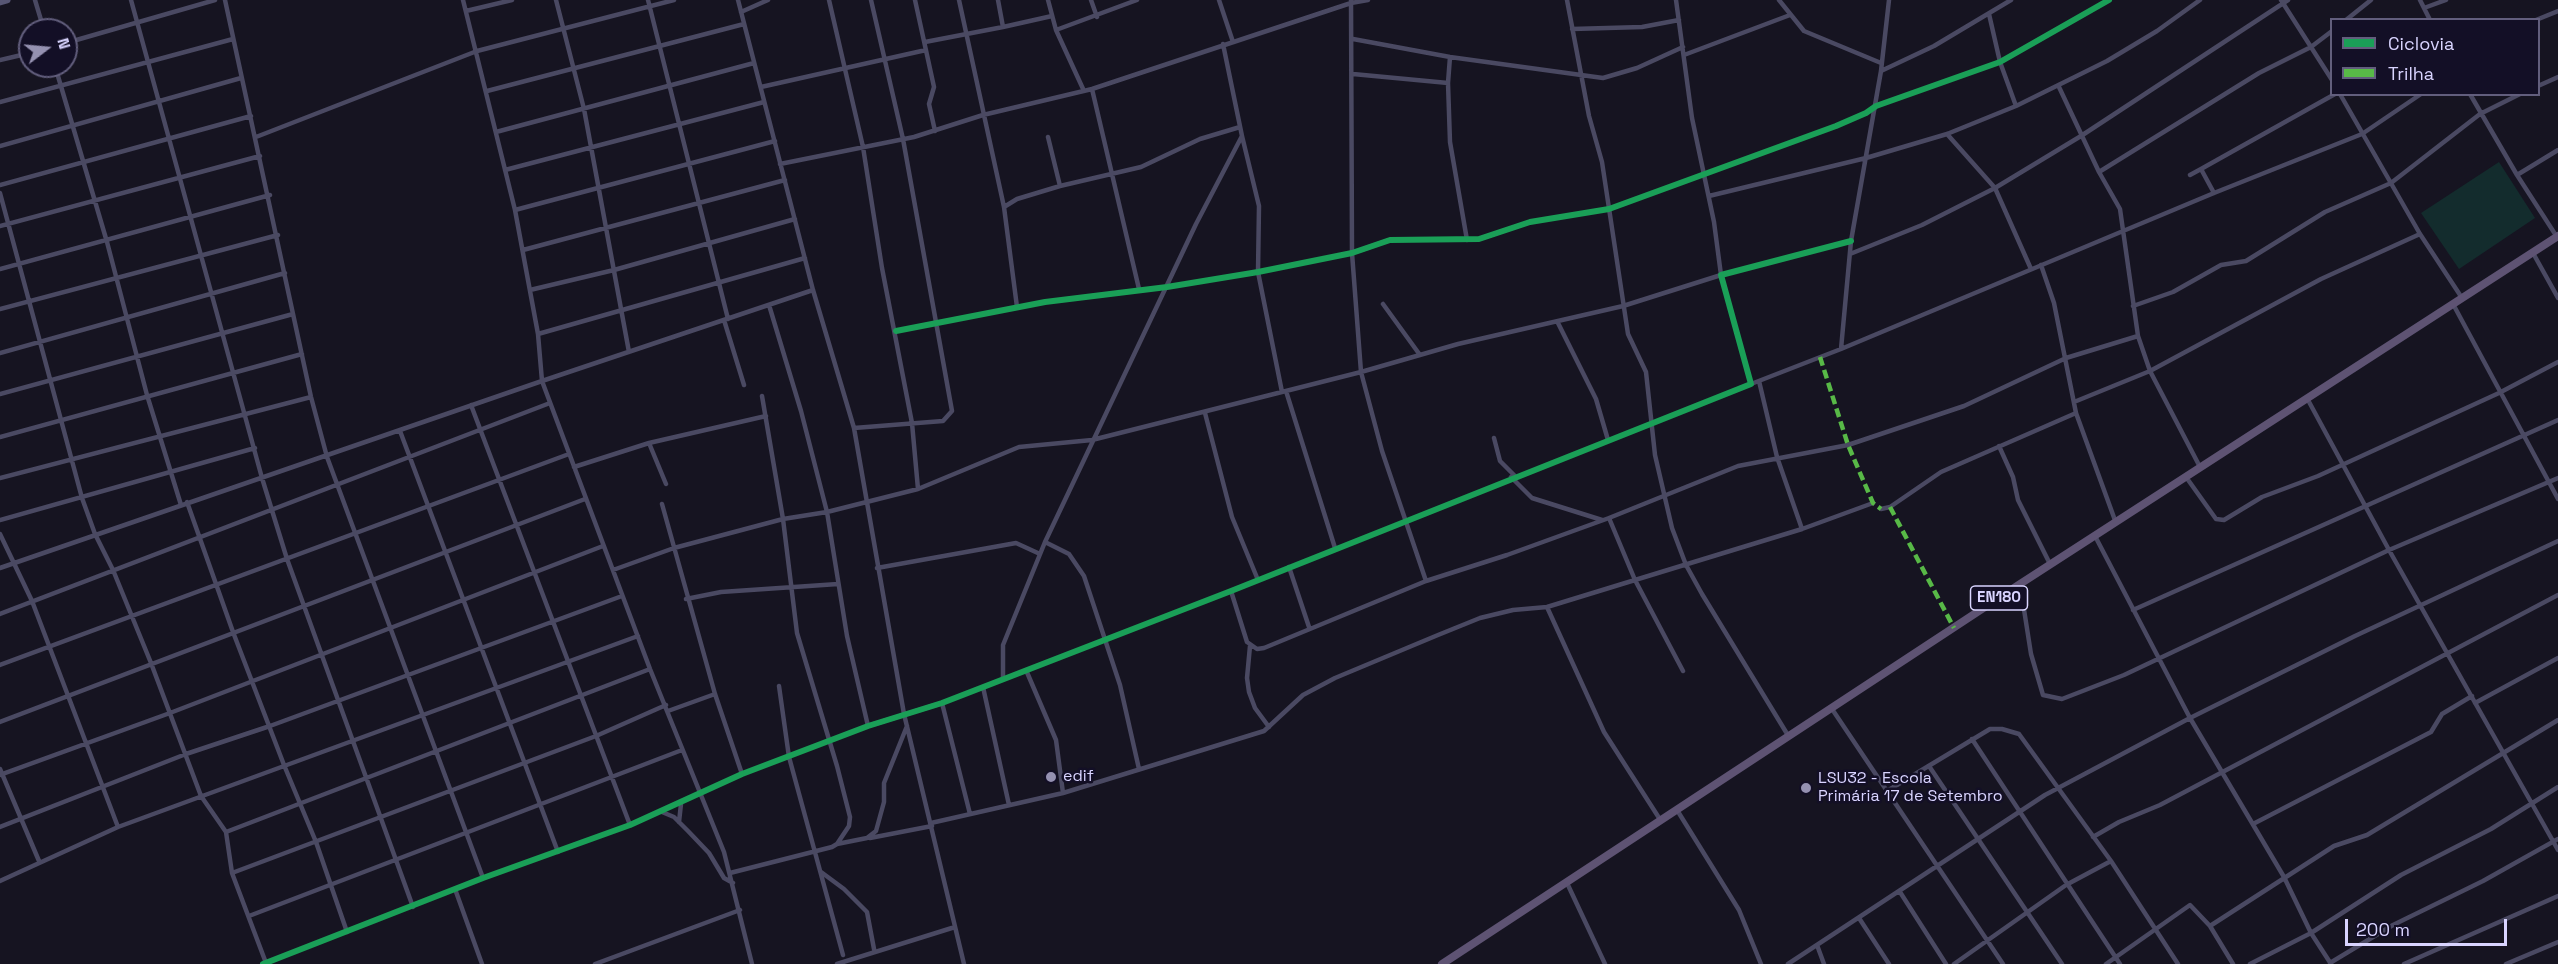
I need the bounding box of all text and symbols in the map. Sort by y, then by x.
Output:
north arrow [18,18,78,78]
legend [2330,18,2540,96]
text: Ciclovia [2388,32,2454,55]
text: N [52,35,75,51]
text: Trilha [2388,62,2434,85]
road number: EN180 [1970,586,2028,610]
place label: edif [1063,767,1094,787]
place label: LSU32 - Escola Primária 17 de Setembro [1818,769,2003,807]
marker: edif [1044,770,1058,784]
marker: LSU32 - Escola Primária 17 de Setembro [1799,781,1813,795]
scale bar [2348,907,2510,945]
text: 200 m [2356,918,2410,941]

